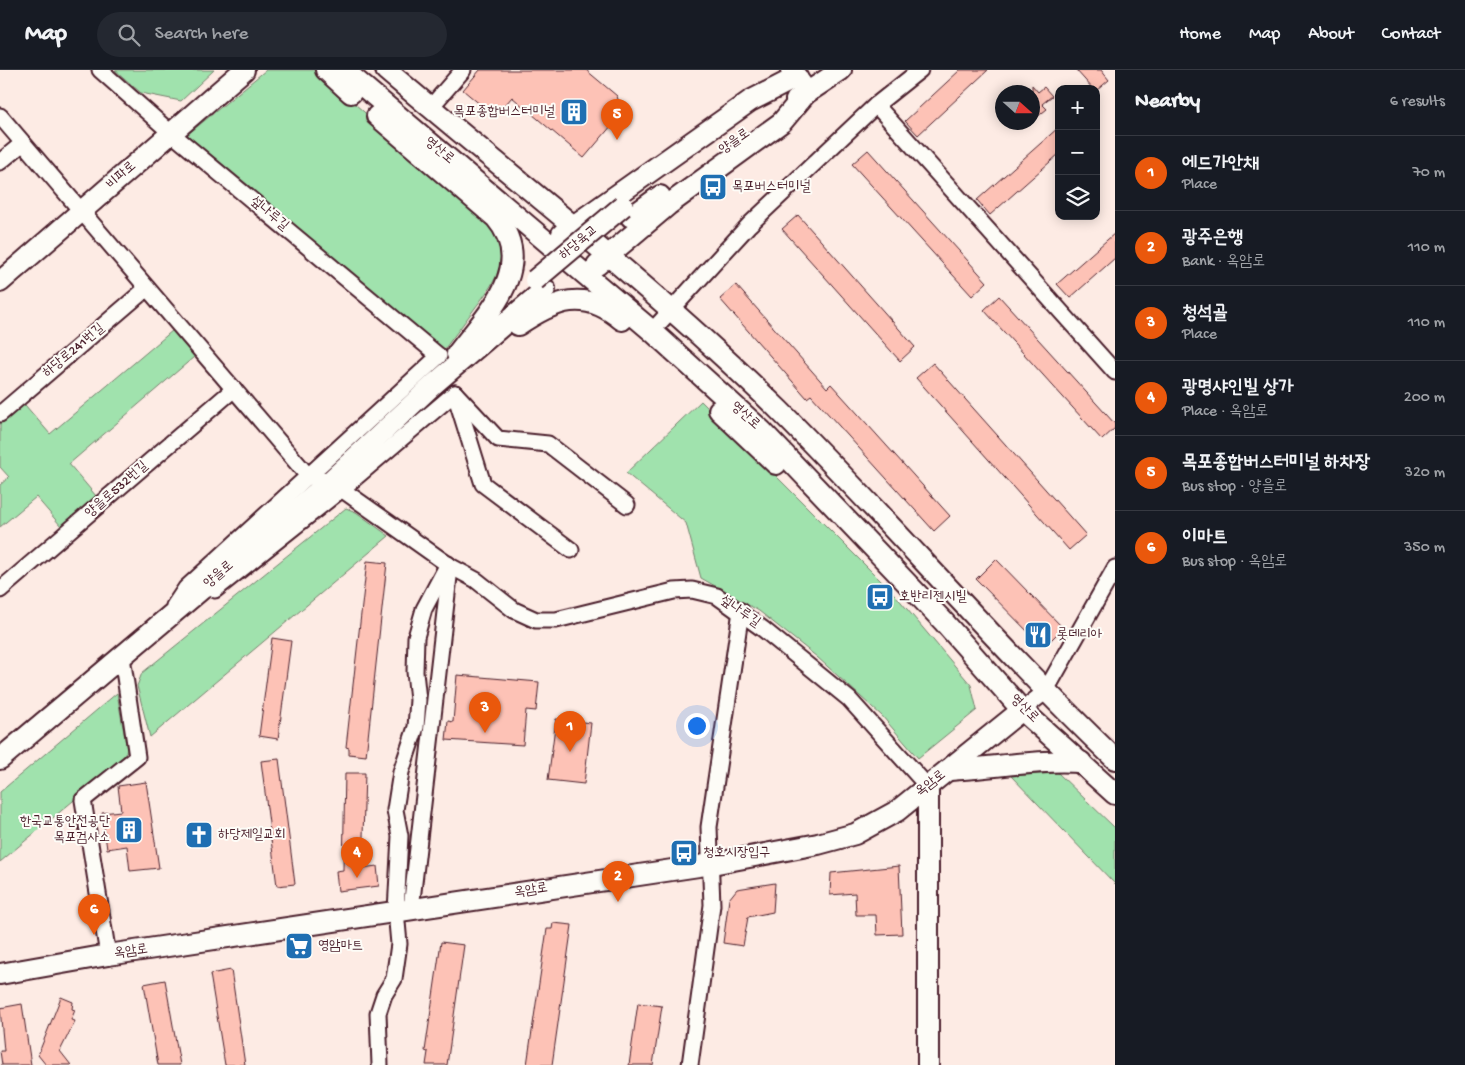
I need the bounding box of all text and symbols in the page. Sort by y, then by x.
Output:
search box [97,12,447,57]
text: Map [25,20,67,49]
icon: search [115,21,143,49]
text: Search here [155,23,248,46]
text: Home [1179,24,1221,45]
text: Map [1249,24,1280,45]
text: About [1308,24,1354,45]
text: Contact [1382,24,1440,45]
north arrow [995,85,1040,130]
map controls [1055,85,1100,220]
button: + [1055,85,1100,130]
text: Nearby [1135,90,1200,115]
text: 6 results [1390,93,1445,112]
building icon: 목포종합버스터미널 [559,97,589,127]
pin: 5 [601,99,633,140]
place label: 목포종합버스터미널 [454,104,555,121]
street label: 양을로 [716,125,754,159]
button: − [1055,130,1100,175]
street label: 영산로 [421,134,457,168]
text: 에드가안채 [1182,153,1258,176]
street label: 비파로 [104,158,140,194]
text: 1 [1148,164,1154,183]
text: 70 m [1412,164,1445,183]
bus stop icon: 목포버스터미널 [698,172,728,202]
button: layers [1055,175,1100,220]
text: Place [1182,176,1217,195]
place label: 목포버스터미널 [732,179,811,196]
street label: 섶나루길 [246,193,292,235]
street label: 하당육교 [556,222,602,264]
text: 광주은행 [1182,227,1243,250]
text: 2 [1147,239,1155,258]
text: 110 m [1408,239,1445,258]
text: Bank · 옥암로 [1182,253,1265,272]
text: 청석골 [1182,303,1228,326]
text: 3 [1147,314,1155,333]
text: 110 m [1408,314,1445,333]
street label: 하당로241번길 [40,320,109,382]
text: Place [1182,326,1217,345]
text: 광명샤인빌 상가 [1182,377,1294,400]
text: 4 [1147,389,1155,408]
text: 200 m [1404,389,1445,408]
street label: 영산로 [727,398,763,434]
text: Place · 옥암로 [1182,403,1268,422]
text: 목포종합버스터미널 하차장 [1182,452,1370,475]
street label: 양을로532번길 [82,458,152,522]
text: 5 [1147,464,1155,483]
text: 320 m [1405,464,1445,483]
text: Bus stop · 양을로 [1182,478,1287,497]
text: 이마트 [1182,527,1228,550]
text: 6 [1147,539,1155,558]
text: 350 m [1404,539,1445,558]
text: Bus stop · 옥암로 [1182,553,1287,572]
street label: 양을로 [201,558,237,592]
bus stop icon: 호반리젠시빌 [865,582,895,612]
place label: 호반리젠시빌 [899,589,967,606]
street label: 섶나루길 [717,592,764,632]
restaurant icon: 롯데리아 [1023,620,1053,650]
place label: 롯데리아 [1057,627,1103,644]
street label: 영산로 [1006,691,1042,727]
pin: 3 [469,692,501,733]
pin: 1 [554,711,586,752]
your location [684,713,710,739]
street label: 옥암로 [912,767,950,801]
place label: 한국교통안전공단 목포검사소 [20,814,111,847]
building icon: 한국교통안전공단 목포검사소 [114,815,144,845]
church icon: 하당제일교회 [184,820,214,850]
place label: 하당제일교회 [218,827,286,844]
pin: 4 [341,837,373,878]
bus stop icon: 청호시장입구 [669,838,699,868]
place label: 청호시장입구 [703,845,771,862]
pin: 2 [602,861,634,902]
street label: 옥암로 [513,880,549,902]
pin: 6 [78,894,110,935]
supermarket icon: 영암마트 [284,931,314,961]
place label: 영암마트 [318,938,363,955]
street label: 옥암로 [113,941,149,963]

